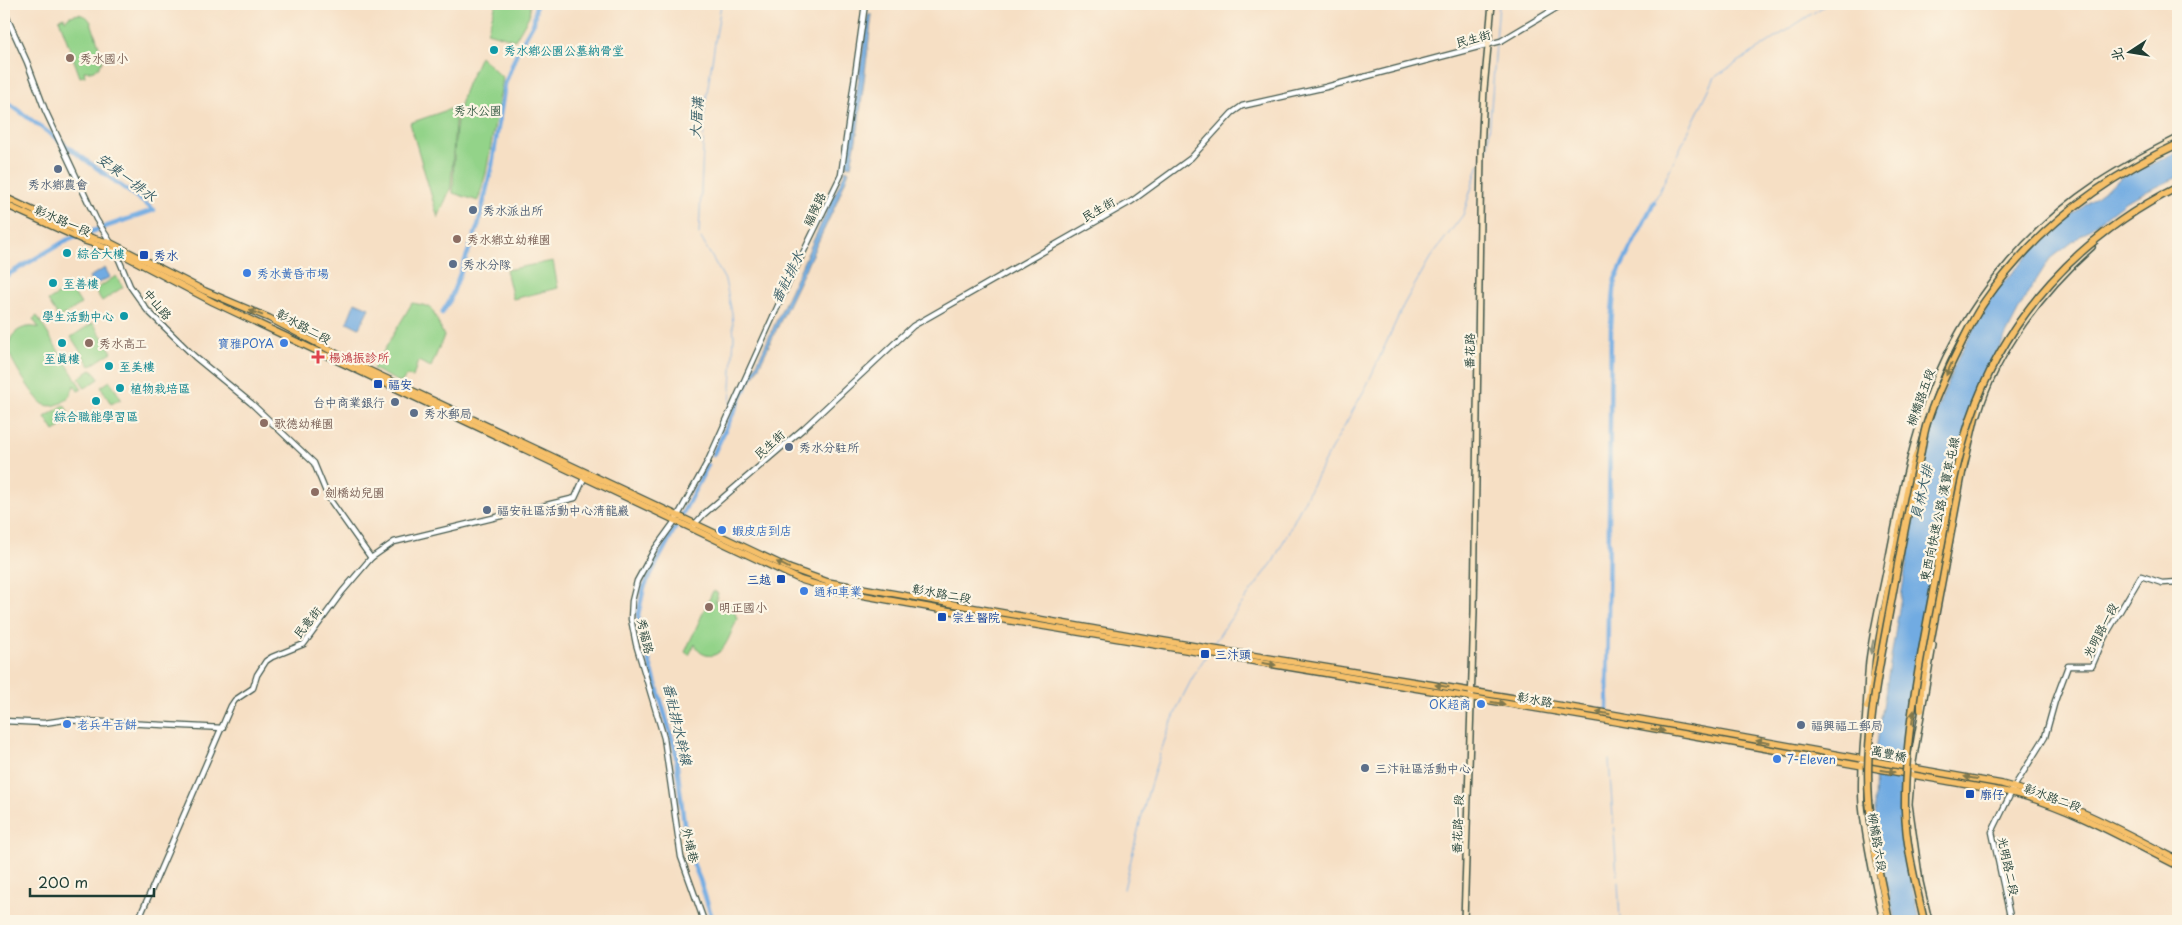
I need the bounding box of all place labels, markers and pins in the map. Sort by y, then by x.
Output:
place label: 秀水鄉公園公墓納骨堂 [504,41,624,59]
marker: 秀水鄉公園公墓納骨堂 [488,44,500,56]
place label: 秀水國小 [80,49,128,67]
marker: 秀水國小 [64,52,76,64]
marker: 秀水鄉農會 [52,163,64,175]
place label: 秀水鄉農會 [28,175,88,193]
place label: 秀水派出所 [483,201,544,219]
marker: 秀水派出所 [467,204,479,216]
place label: 秀水鄉立幼稚園 [467,230,551,248]
marker: 秀水鄉立幼稚園 [451,233,463,245]
place label: 綜合大樓 [77,244,125,262]
place label: 秀水 [154,246,179,264]
marker: 綜合大樓 [61,247,73,259]
marker: 秀水 [138,249,150,261]
place label: 秀水分隊 [463,255,511,273]
marker: 秀水分隊 [447,258,459,270]
place label: 秀水黃昏市場 [257,264,329,282]
marker: 秀水黃昏市場 [241,267,253,279]
place label: 至善樓 [63,274,99,292]
marker: 至善樓 [47,277,59,289]
place label: 學生活動中心 [42,307,114,325]
marker: 學生活動中心 [118,310,130,322]
place label: 秀水高工 [99,334,147,352]
place label: 寶雅POYA [217,334,274,352]
marker: 至真樓 [56,337,68,349]
marker: 秀水高工 [83,337,95,349]
marker: 寶雅POYA [278,337,290,349]
place label: 楊鴻振診所 [329,348,390,366]
place label: 至真樓 [44,349,80,367]
marker: 楊鴻振診所 [311,350,325,364]
place label: 至美樓 [119,357,155,375]
marker: 至美樓 [103,360,115,372]
place label: 福安 [388,375,412,393]
marker: 福安 [372,378,384,390]
place label: 植物栽培區 [130,379,190,397]
marker: 植物栽培區 [114,382,126,394]
place label: 台中商業銀行 [313,393,385,411]
marker: 綜合職能學習區 [90,395,102,407]
marker: 台中商業銀行 [389,396,401,408]
place label: 秀水郵局 [424,404,472,422]
place label: 綜合職能學習區 [54,407,138,425]
marker: 秀水郵局 [408,407,420,419]
place label: 歌德幼稚園 [274,414,334,432]
marker: 歌德幼稚園 [258,417,270,429]
place label: 秀水分駐所 [799,438,860,456]
marker: 秀水分駐所 [783,441,795,453]
place label: 劍橋幼兒園 [325,483,385,501]
marker: 劍橋幼兒園 [309,486,321,498]
place label: 福安社區活動中心清龍巖 [497,501,629,519]
marker: 福安社區活動中心清龍巖 [481,504,493,516]
place label: 蝦皮店到店 [732,521,792,539]
marker: 蝦皮店到店 [716,524,728,536]
place label: 三越 [747,570,771,588]
marker: 三越 [775,573,787,585]
place label: 通和車業 [814,582,862,600]
marker: 通和車業 [798,585,810,597]
place label: 明正國小 [719,598,767,616]
marker: 明正國小 [703,601,715,613]
place label: 宗生醫院 [952,608,1000,626]
marker: 宗生醫院 [936,611,948,623]
place label: 三汴頭 [1215,645,1251,663]
marker: 三汴頭 [1199,648,1211,660]
place label: OK超商 [1429,695,1471,713]
marker: OK超商 [1475,698,1487,710]
place label: 老兵牛舌餅 [77,715,137,733]
place label: 福興福工郵局 [1811,716,1883,734]
marker: 老兵牛舌餅 [61,718,73,730]
marker: 福興福工郵局 [1795,719,1807,731]
place label: 7-Eleven [1787,750,1836,768]
marker: 7-Eleven [1771,753,1783,765]
place label: 三汴社區活動中心 [1375,759,1471,777]
marker: 三汴社區活動中心 [1359,762,1371,774]
place label: 廓仔 [1980,785,2004,803]
marker: 廓仔 [1964,788,1976,800]

